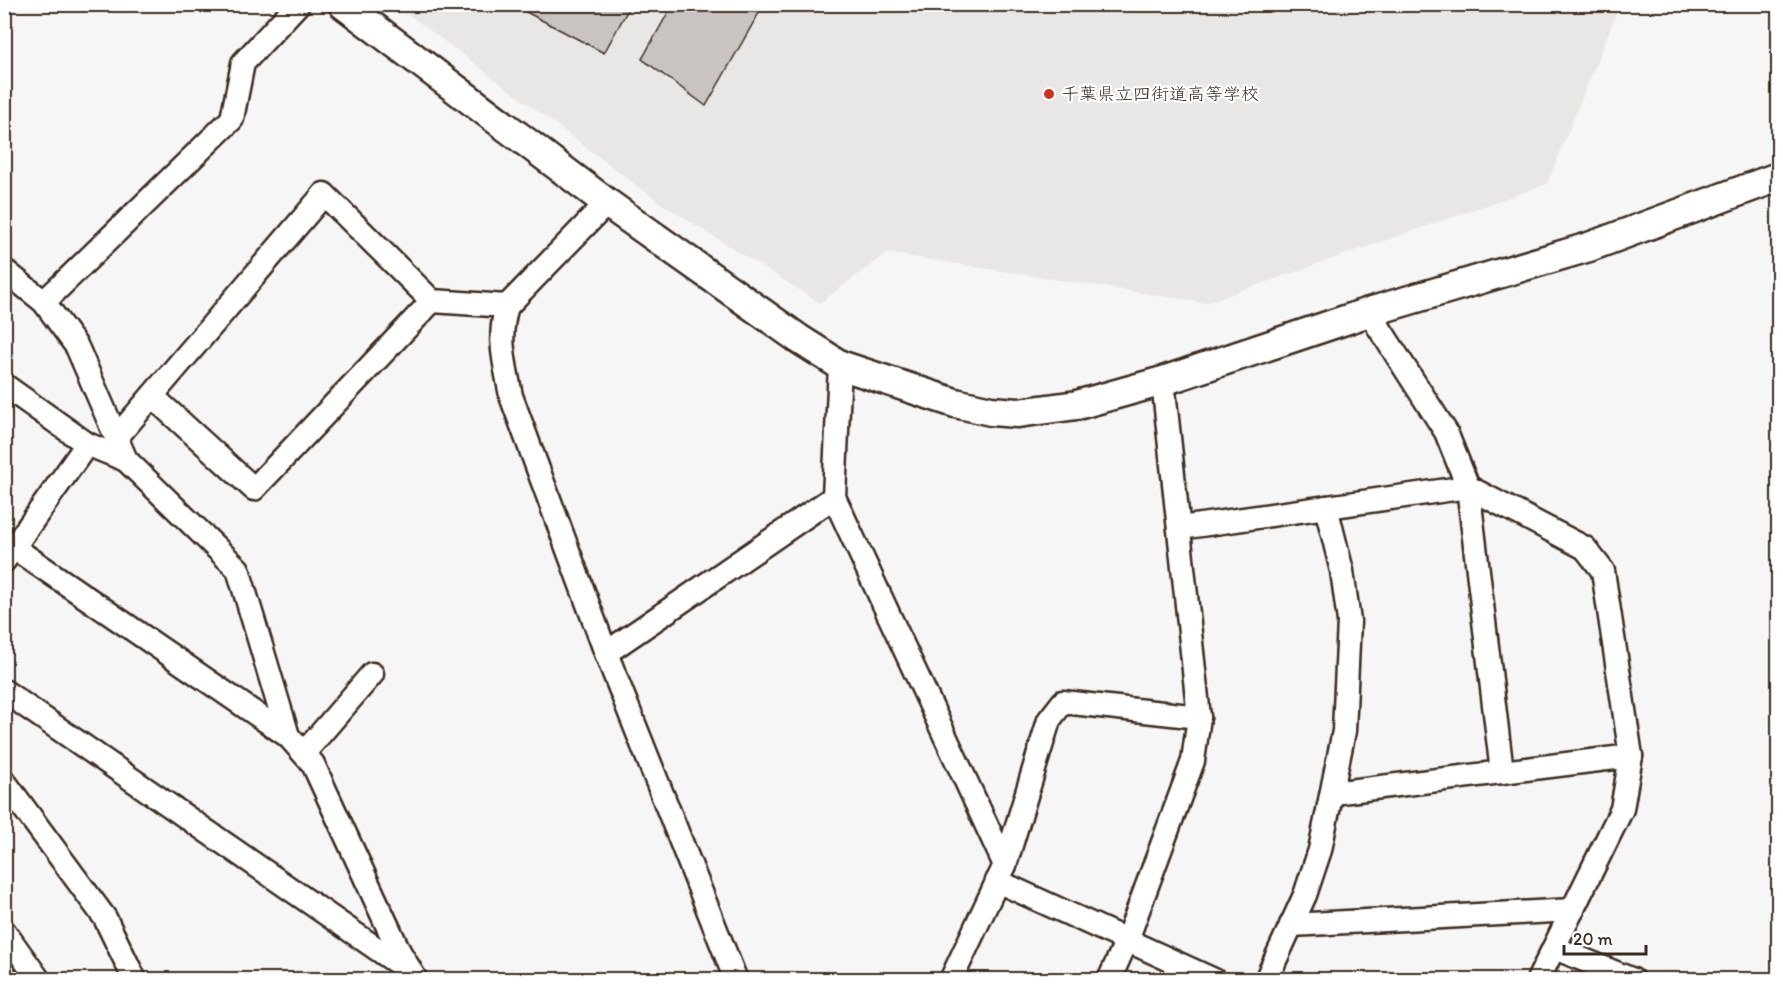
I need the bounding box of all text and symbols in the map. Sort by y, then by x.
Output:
place label: 千葉県立四街道高等学校 [1061,83,1259,105]
marker: 千葉県立四街道高等学校 [1042,87,1056,101]
scale bar [1564,918,1646,956]
text: 20 m [1573,928,1613,950]

